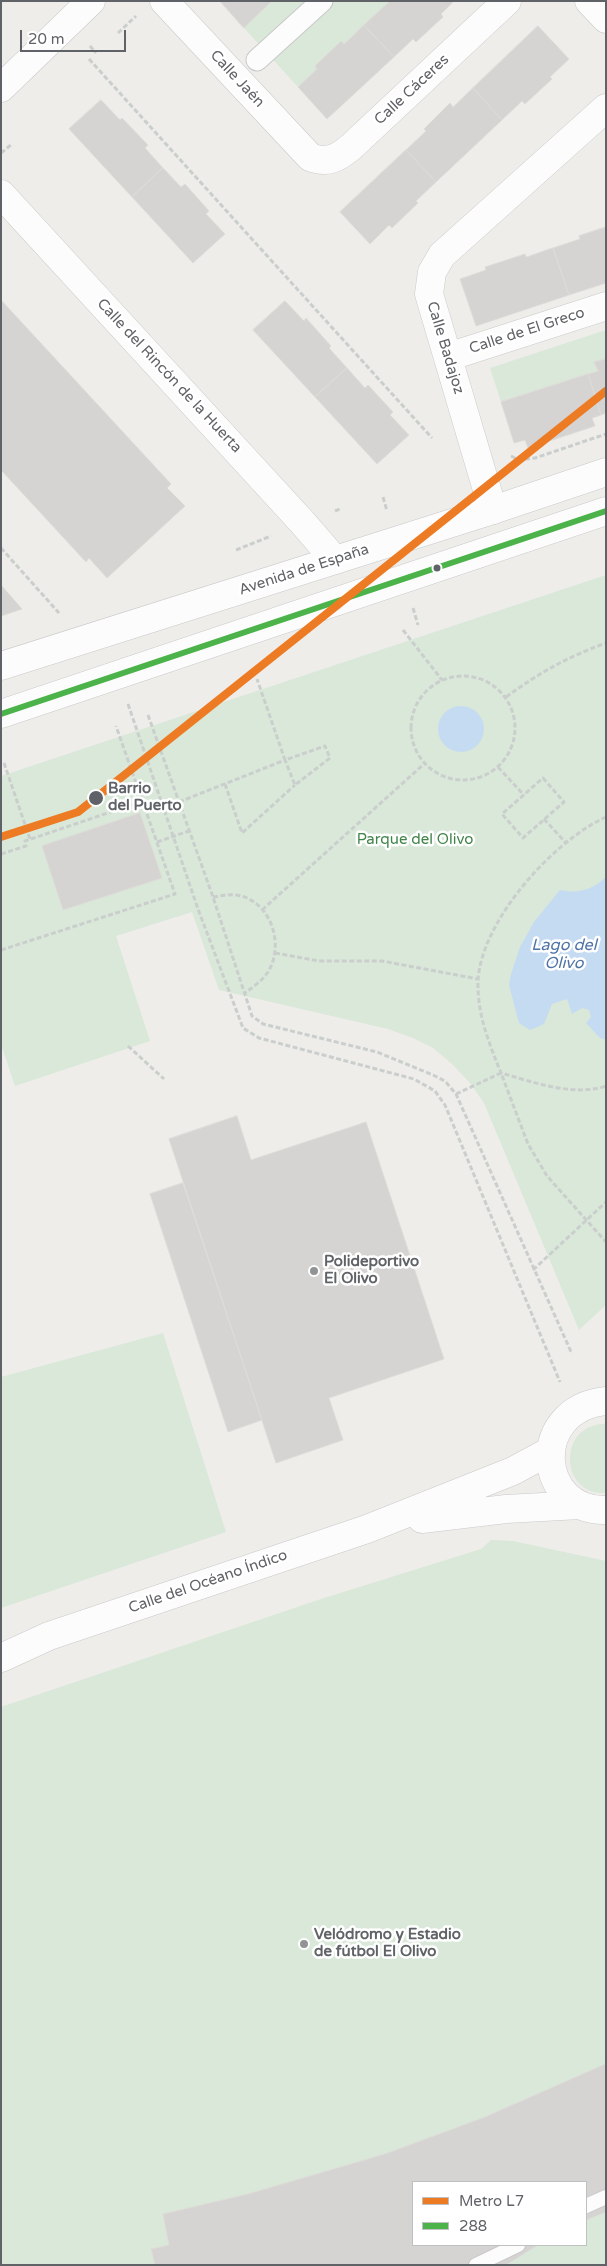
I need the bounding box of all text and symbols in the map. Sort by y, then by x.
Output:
scale bar [22,20,129,52]
text: 20 m [28,30,65,48]
street label: Calle Jaén [206,47,268,111]
street label: Calle Cáceres [371,51,453,129]
street label: Calle del Rincón de la Huerta [93,295,245,457]
street label: Calle Badajoz [422,300,468,396]
street label: Calle de El Greco [467,304,587,358]
street label: Avenida de España [237,540,371,600]
unlabelled marker [432,563,442,573]
place label: Barrio del Puerto [108,780,182,815]
marker: Barrio del Puerto [87,789,105,807]
park label: Parque del Olivo [357,831,473,849]
water label: Lago del Olivo [531,936,597,974]
place label: Polideportivo El Olivo [324,1253,419,1288]
marker: Polideportivo El Olivo [308,1265,320,1277]
street label: Calle del Océano Índico [126,1546,290,1618]
place label: Velódromo y Estadio de fútbol El Olivo [314,1926,461,1961]
marker: Velódromo y Estadio de fútbol El Olivo [298,1938,310,1950]
legend [412,2181,587,2246]
text: Metro L7 [459,2192,524,2210]
text: 288 [459,2217,487,2235]

